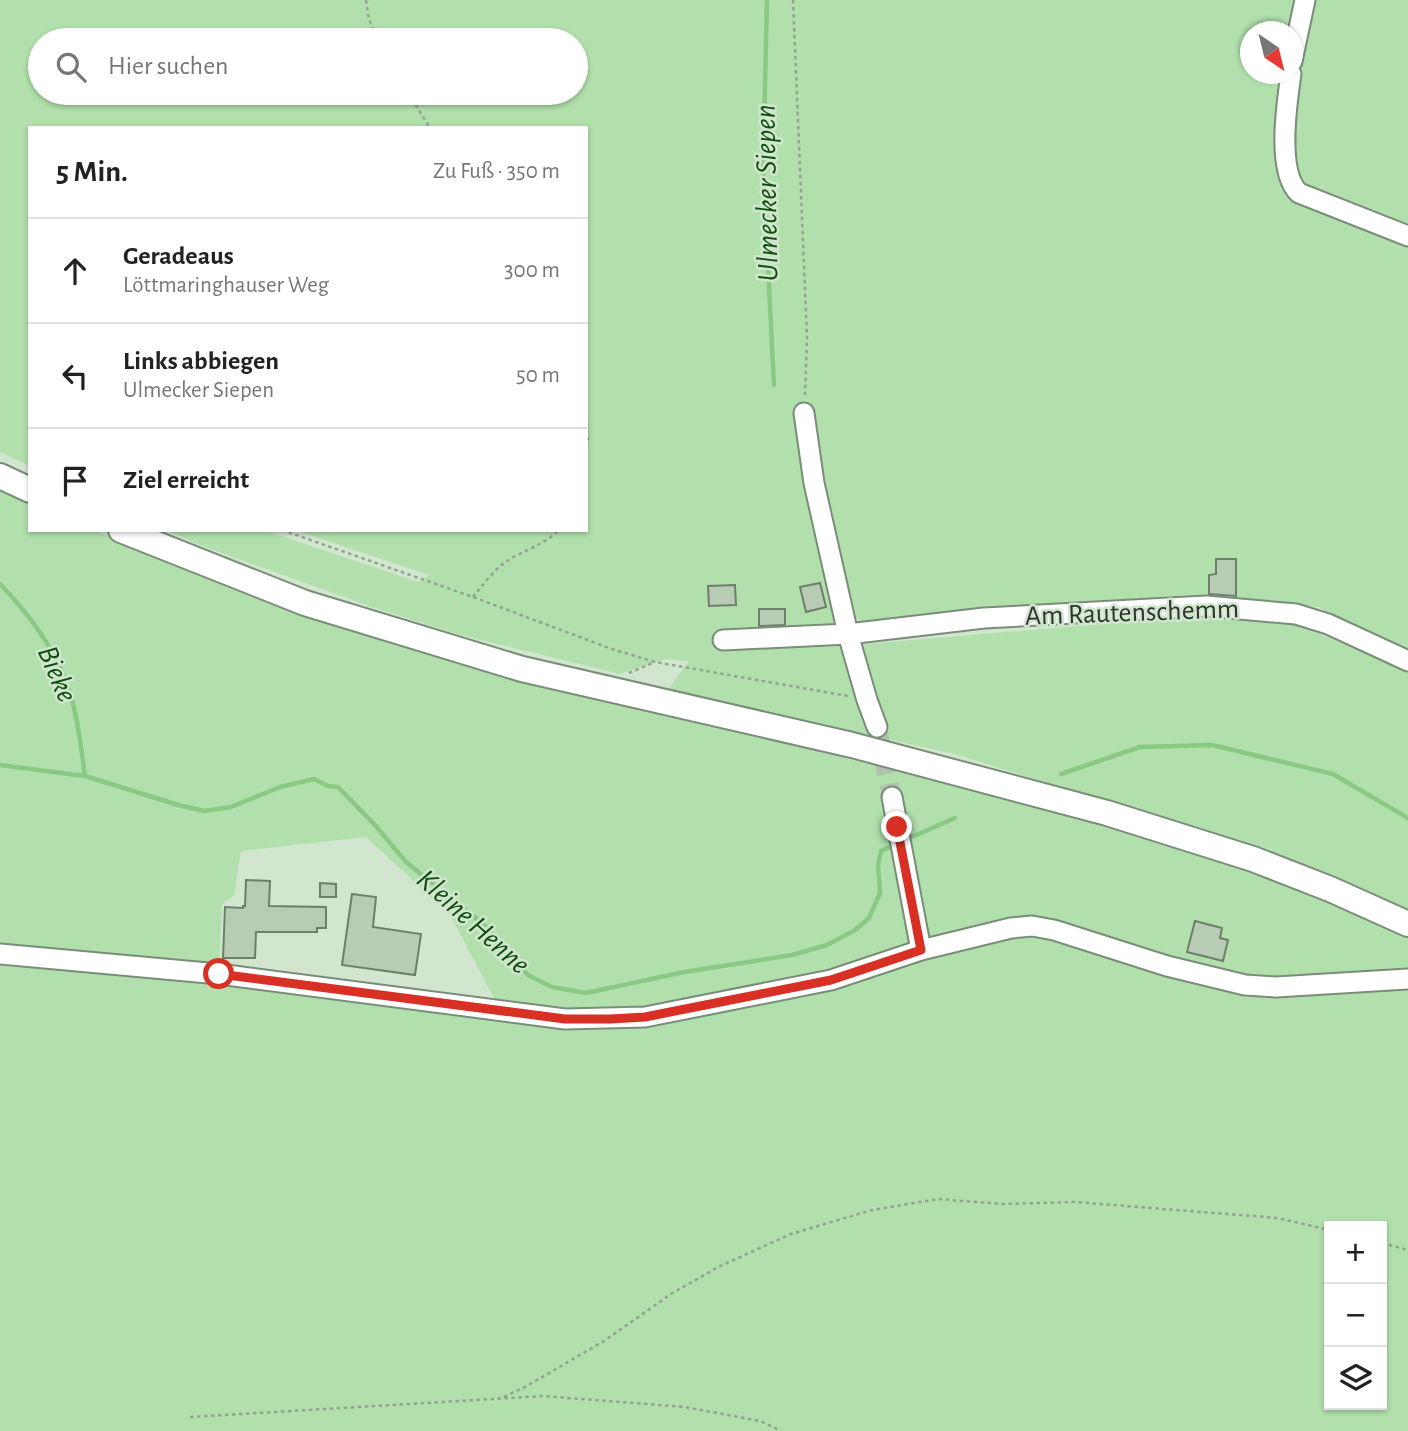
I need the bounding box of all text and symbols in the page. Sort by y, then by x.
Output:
north arrow [1240,21,1303,84]
search box [28,28,588,105]
icon: search [52,48,90,86]
text: Hier suchen [108,53,229,79]
water label: Ulmecker Siepen [750,104,784,282]
text: 5 Min. [56,157,128,187]
text: Zu Fuß · 350 m [433,160,560,183]
text: Geradeaus [123,243,234,269]
icon: ahead [56,252,94,290]
text: 300 m [504,259,560,282]
text: Löttmaringhauser Weg [123,274,329,297]
text: Links abbiegen [123,348,279,374]
icon: left [56,357,94,395]
text: 50 m [516,364,560,387]
text: Ulmecker Siepen [123,379,274,402]
icon: arrive [56,462,94,500]
text: Ziel erreicht [123,467,249,493]
street label: Am Rautenschemm [1024,595,1240,631]
water label: Bieke [32,641,82,707]
route end [881,811,912,842]
water label: Kleine Henne [411,864,535,980]
route start [203,958,234,989]
map controls [1324,1221,1387,1410]
button: + [1324,1221,1387,1284]
button: − [1324,1284,1387,1347]
button: layers [1324,1347,1387,1410]

